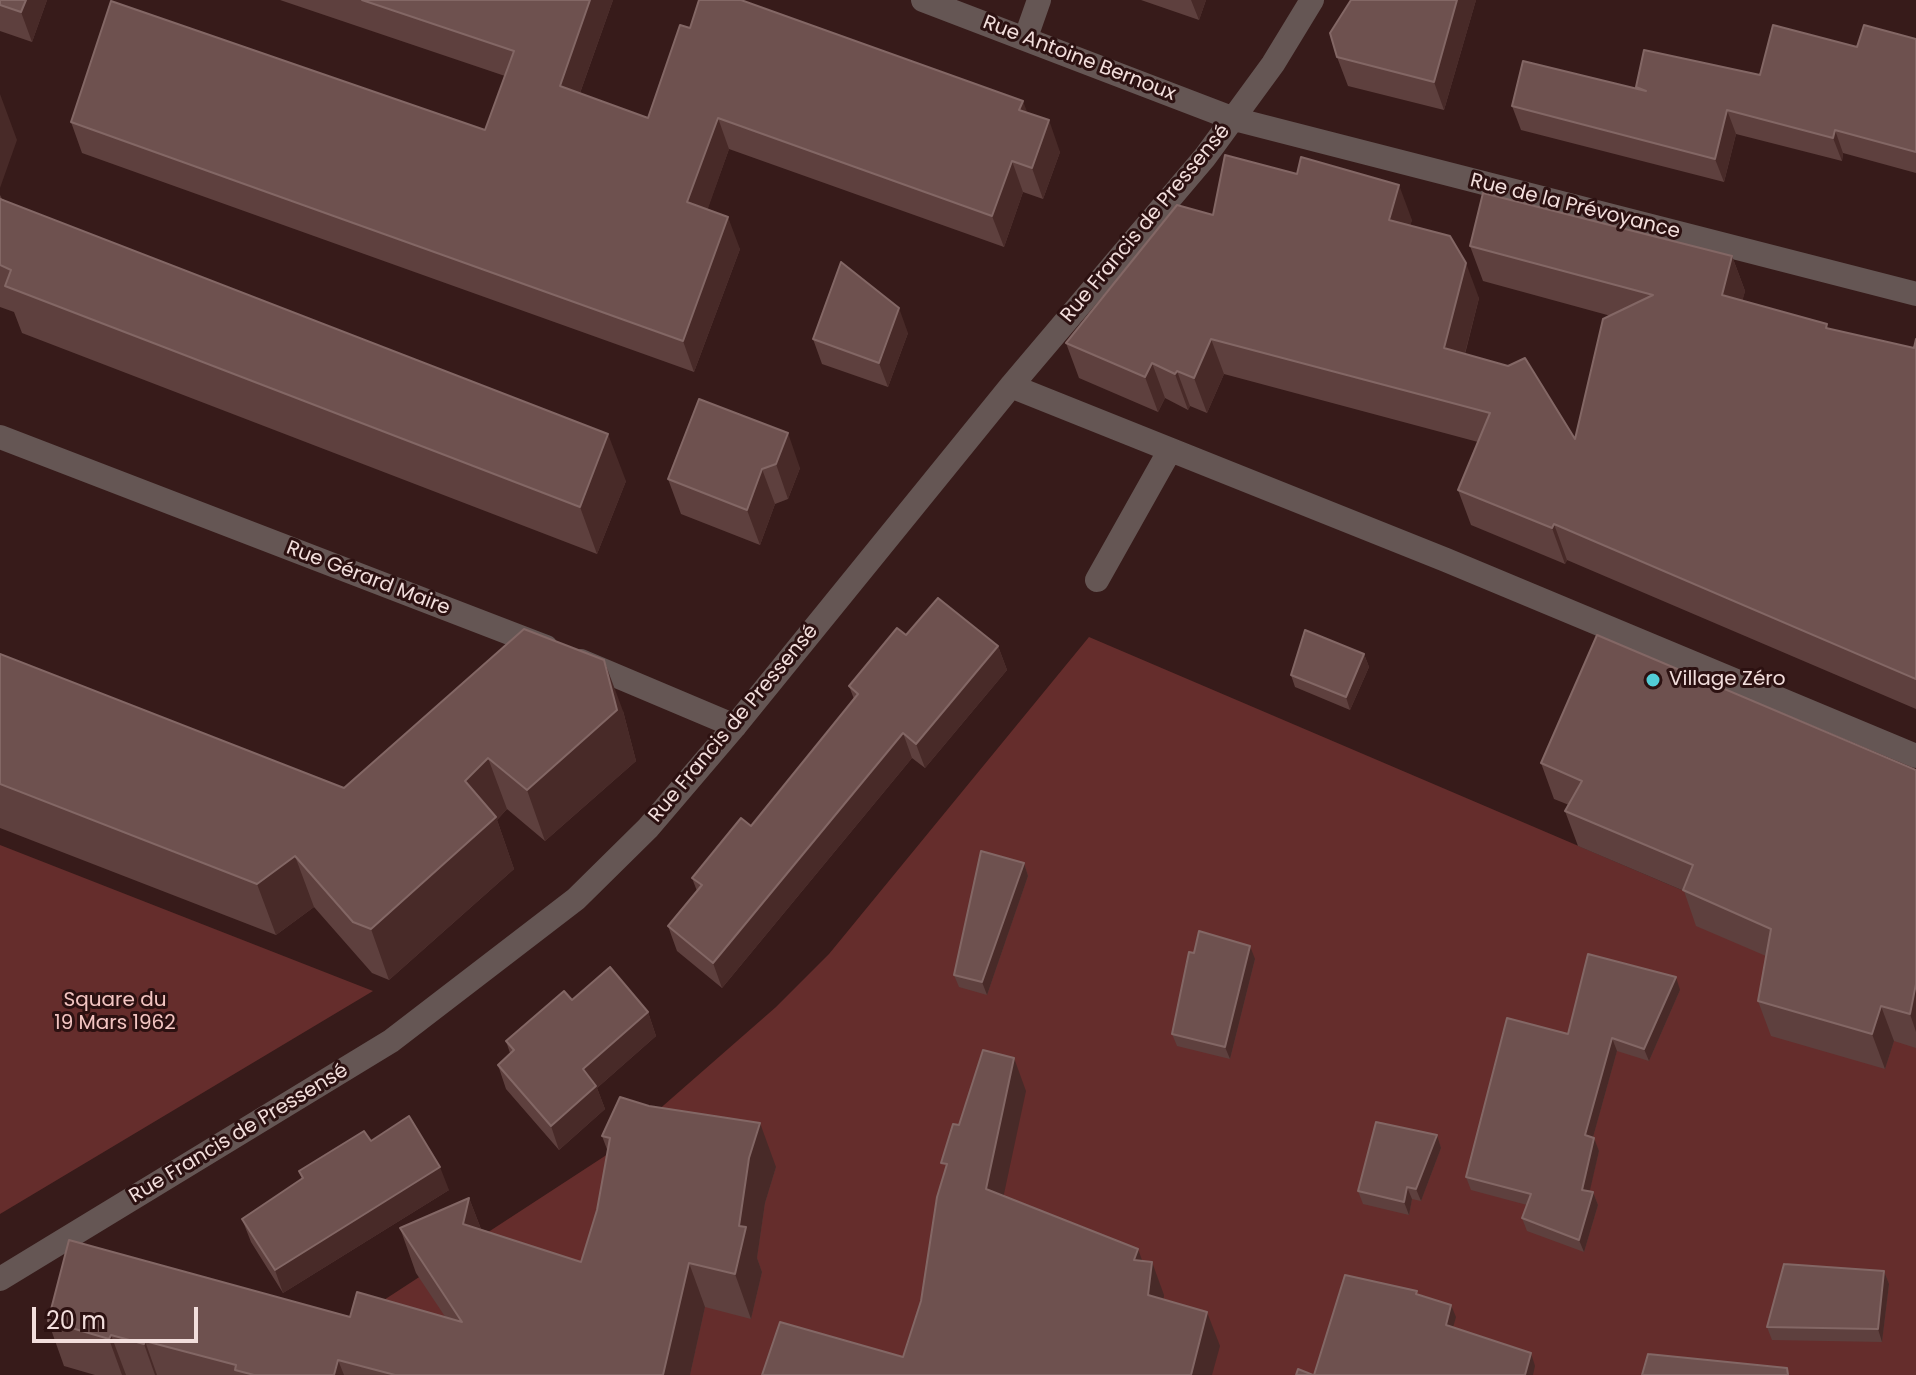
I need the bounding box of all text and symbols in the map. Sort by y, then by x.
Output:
street label: Rue Antoine Bernoux [979,11,1179,107]
street label: Rue Francis de Pressensé [1056,120,1236,328]
street label: Rue de la Prévoyance [1468,169,1682,245]
street label: Rue Gérard Maire [283,537,453,621]
street label: Rue Francis de Pressensé [644,620,824,828]
place label: Village Zéro [1669,668,1786,692]
marker: Village Zéro [1644,671,1662,689]
park label: Square du 19 Mars 1962 [54,989,176,1036]
street label: Rue Francis de Pressensé [125,1059,353,1209]
scale bar [36,1291,202,1341]
text: 20 m [46,1304,106,1337]

